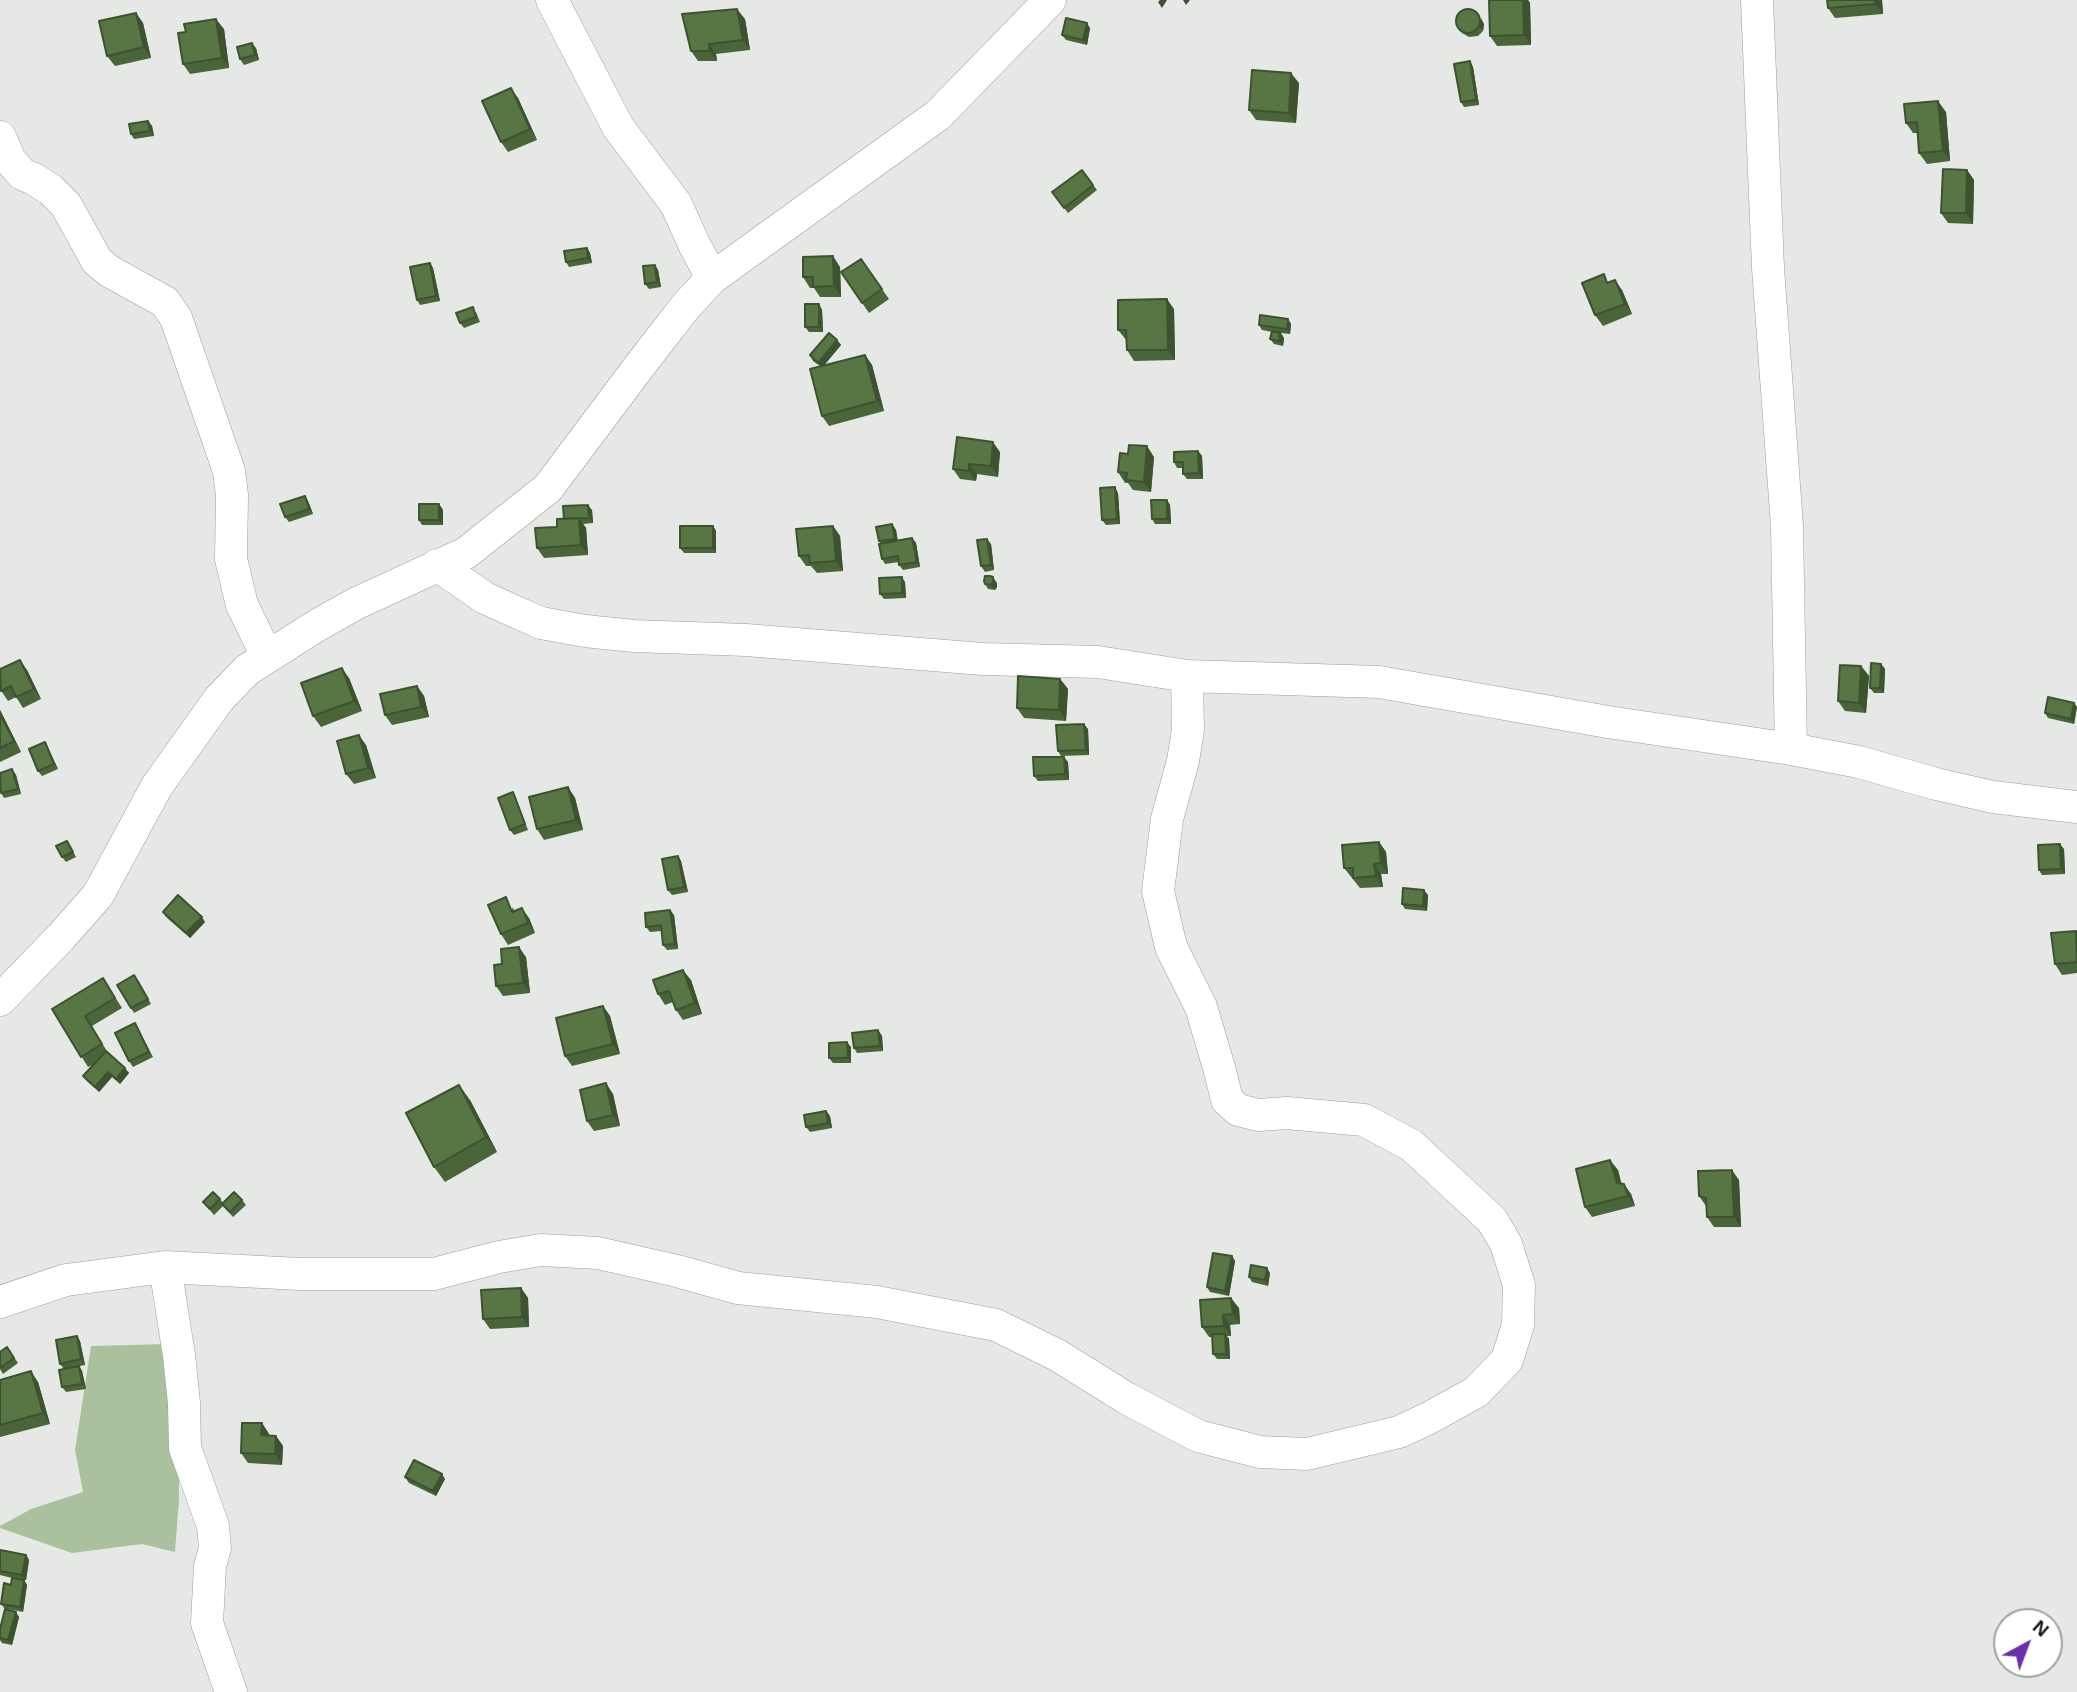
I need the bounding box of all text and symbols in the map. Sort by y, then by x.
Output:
north arrow [1993,1608,2063,1678]
text: N [2029,1616,2053,1641]

